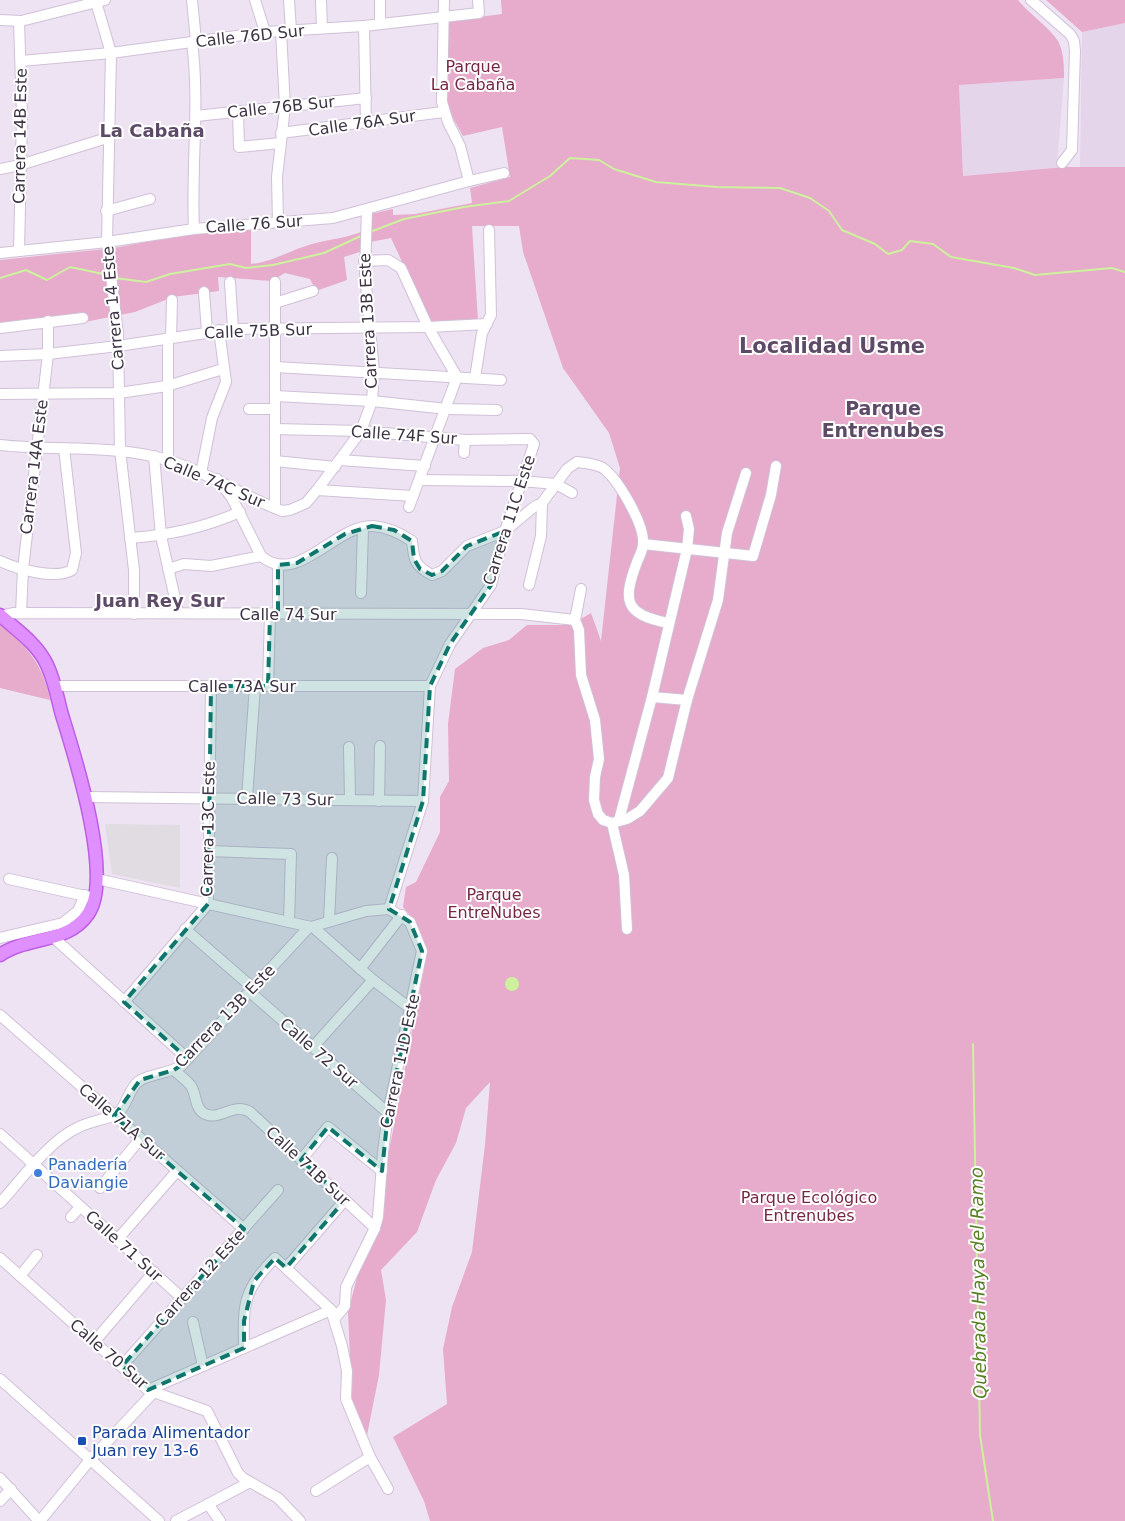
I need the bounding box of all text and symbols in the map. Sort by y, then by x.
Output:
street label: Calle 76D Sur [195,21,306,51]
park label: Parque La Cabaña [431,57,515,94]
street label: Carrera 14B Este [9,68,31,204]
street label: Calle 76B Sur [226,92,336,122]
street label: Calle 76A Sur [307,106,417,140]
district label: La Cabaña [99,120,205,141]
street label: Calle 76 Sur [205,211,304,237]
street label: Carrera 14 Este [98,245,128,371]
street label: Carrera 13B Este [355,253,381,389]
street label: Calle 75B Sur [204,320,313,342]
district label: Localidad Usme [739,334,925,358]
district label: Parque Entrenubes [822,397,944,441]
street label: Carrera 14A Este [16,398,52,536]
street label: Calle 74F Sur [350,422,458,448]
street label: Calle 74C Sur [160,452,268,512]
street label: Carrera 11C Este [479,452,539,588]
district label: Juan Rey Sur [93,590,225,611]
street label: Calle 74 Sur [239,605,337,624]
street label: Calle 73A Sur [188,677,296,696]
street label: Carrera 13C Este [197,761,219,897]
street label: Calle 73 Sur [236,789,334,809]
park label: Parque EntreNubes [447,885,541,922]
street label: Carrera 13B Este [171,961,279,1071]
street label: Carrera 11D Este [376,992,424,1130]
street label: Calle 72 Sur [276,1014,362,1092]
street label: Calle 71A Sur [75,1079,169,1165]
street label: Calle 71B Sur [262,1122,354,1210]
place label: Panadería Daviangie [48,1155,128,1192]
marker: Panadería Daviangie [32,1167,44,1179]
water label: Quebrada Haya del Ramo [965,1167,991,1399]
park label: Parque Ecológico Entrenubes [741,1188,877,1225]
street label: Calle 71 Sur [82,1206,167,1286]
street label: Carrera 12 Este [151,1225,249,1331]
street label: Calle 70 Sur [66,1315,152,1393]
place label: Parada Alimentador Juan rey 13-6 [91,1423,251,1460]
marker: Parada Alimentador Juan rey 13-6 [76,1435,88,1447]

